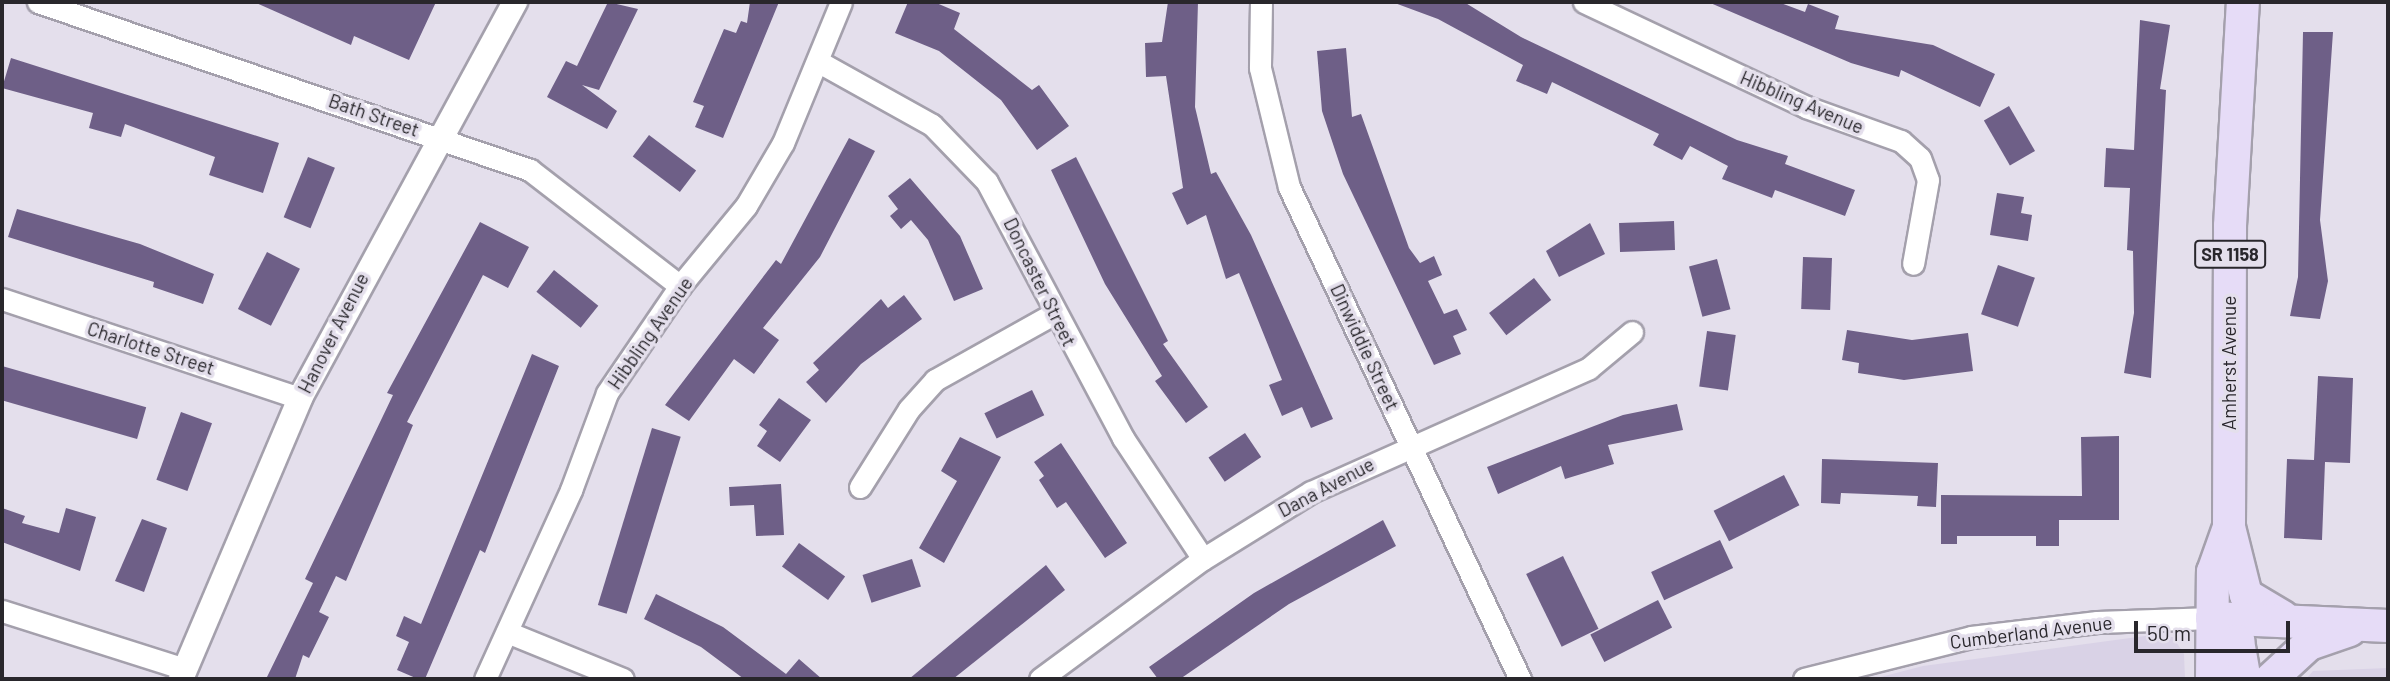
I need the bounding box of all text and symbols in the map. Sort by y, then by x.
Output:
street label: Hibbling Avenue [1737,66,1867,138]
street label: Bath Street [326,89,422,141]
street label: Doncaster Street [999,214,1081,350]
road number: SR 1158 [2193,240,2267,268]
street label: Hanover Avenue [293,269,373,397]
street label: Hibbling Avenue [603,272,697,394]
street label: Dinwiddie Street [1326,280,1404,414]
street label: Amherst Avenue [2218,296,2240,430]
street label: Charlotte Street [85,317,217,379]
street label: Dana Avenue [1274,452,1378,522]
scale bar [2138,608,2294,652]
street label: Cumberland Avenue [1949,611,2113,653]
text: 50 m [2147,620,2191,645]

